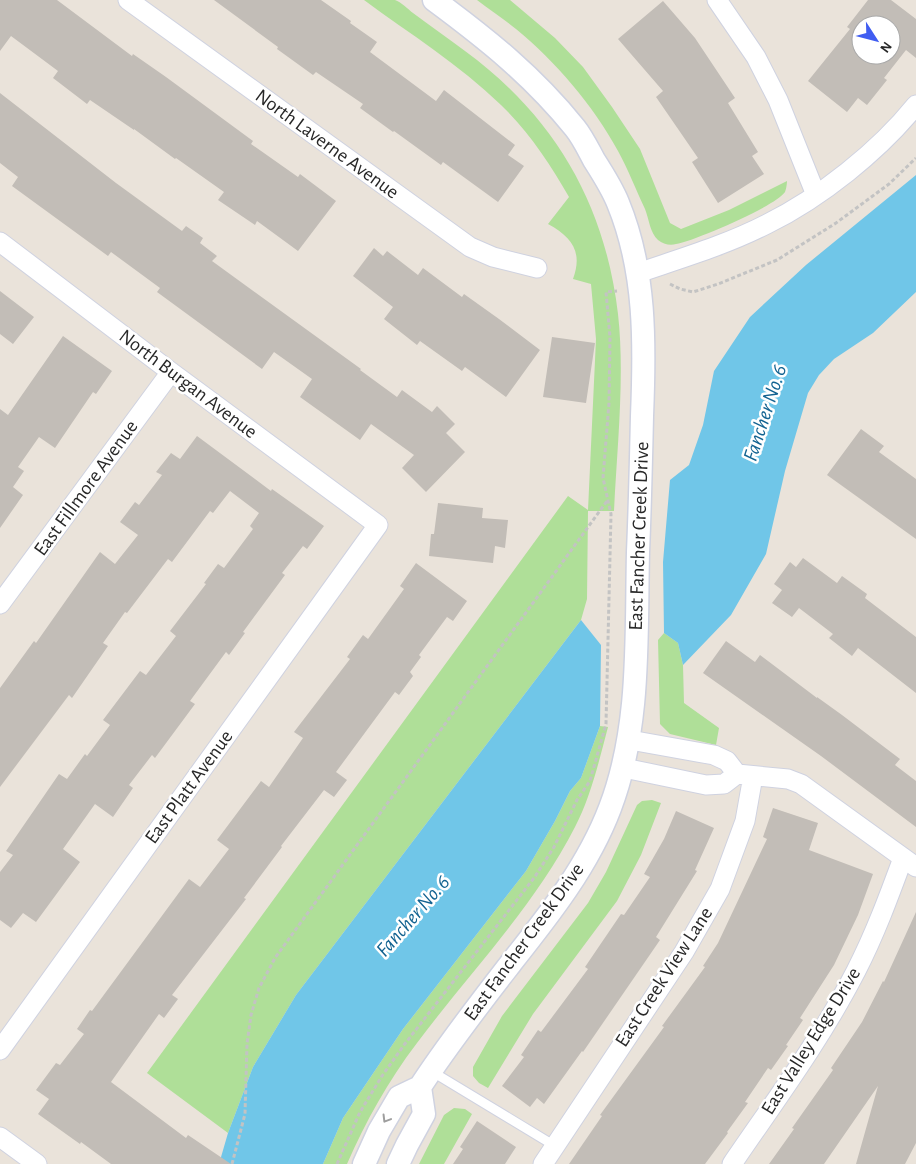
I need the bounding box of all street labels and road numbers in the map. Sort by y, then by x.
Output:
street label: North Laverne Avenue [252,85,402,203]
street label: North Burgan Avenue [115,326,261,442]
street label: East Fillmore Avenue [30,417,142,559]
street label: East Fancher Creek Drive [626,441,652,631]
street label: East Platt Avenue [141,727,237,847]
street label: East Fancher Creek Drive [460,860,588,1024]
street label: East Creek View Lane [612,904,716,1050]
street label: East Valley Edge Drive [758,964,864,1118]

